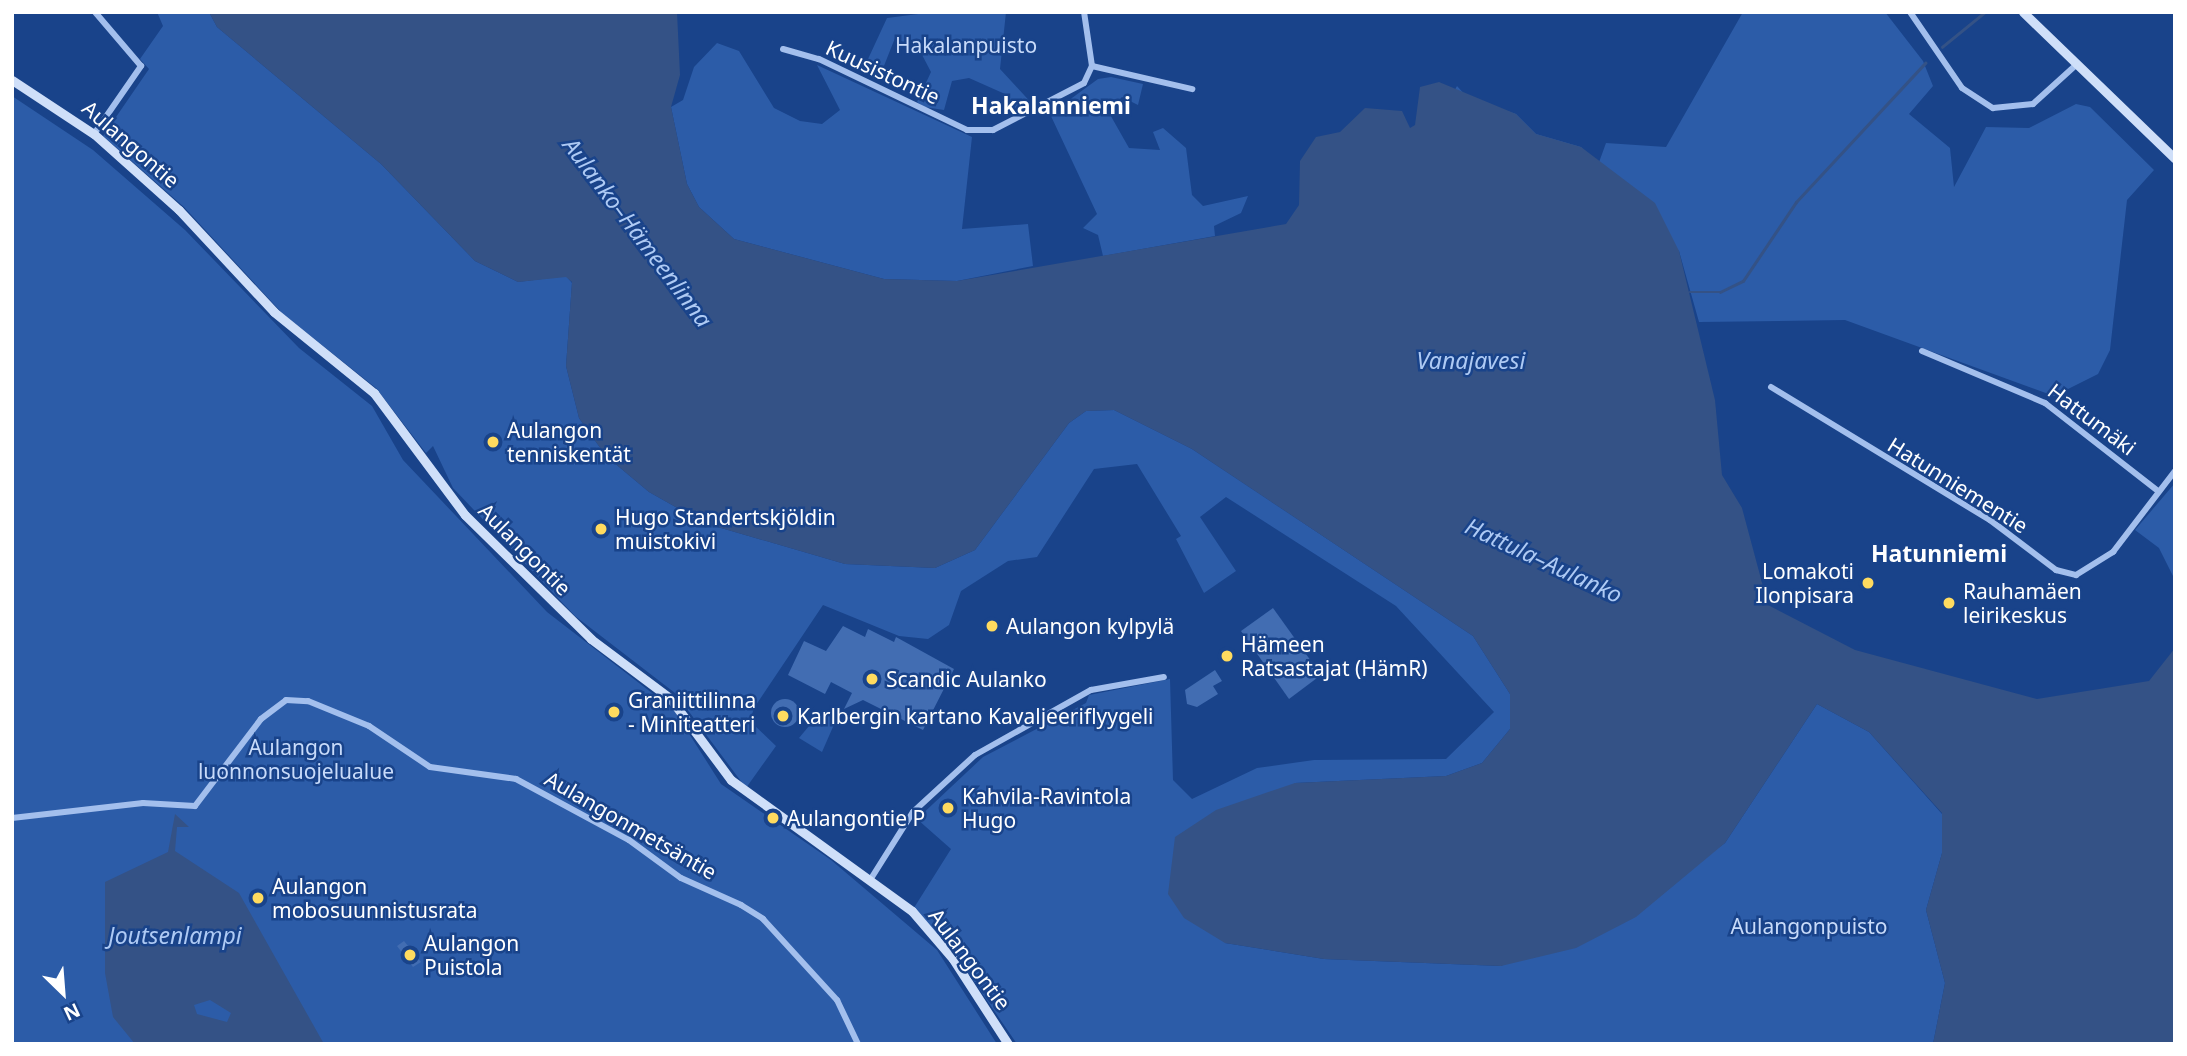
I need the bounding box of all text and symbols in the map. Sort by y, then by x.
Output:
park label: Hakalanpuisto [895,32,1037,58]
street label: Kuusistontie [822,35,944,109]
district label: Hakalanniemi [971,91,1131,119]
street label: Aulangontie [77,95,185,193]
water label: Aulanko–Hämeenlinna [558,132,718,332]
water label: Vanajavesi [1417,346,1525,374]
street label: Hattumäki [2043,378,2141,460]
place label: Aulangon tenniskentät [507,417,631,467]
street label: Hatunniementie [1883,432,2033,538]
marker: Aulangon tenniskentät [485,434,501,450]
street label: Aulangontie [474,498,576,600]
place label: Hugo Standertskjöldin muistokivi [615,504,836,554]
water label: Hattula–Aulanko [1461,512,1627,608]
marker: Hugo Standertskjöldin muistokivi [593,521,609,537]
district label: Hatunniemi [1871,539,2007,567]
place label: Lomakoti Ilonpisara [1756,558,1854,608]
marker: Lomakoti Ilonpisara [1860,575,1876,591]
place label: Rauhamäen leirikeskus [1963,578,2082,628]
marker: Rauhamäen leirikeskus [1941,595,1957,611]
place label: Aulangon kylpylä [1006,613,1174,639]
marker: Aulangon kylpylä [984,618,1000,634]
place label: Hämeen Ratsastajat (HämR) [1241,631,1428,681]
marker: Hämeen Ratsastajat (HämR) [1219,648,1235,664]
place label: Scandic Aulanko [886,666,1047,692]
marker: Scandic Aulanko [864,671,880,687]
place label: Graniittilinna - Miniteatteri [628,687,756,737]
place label: Karlbergin kartano Kavaljeeriflyygeli [797,703,1154,729]
marker: Graniittilinna - Miniteatteri [606,704,622,720]
marker: Karlbergin kartano Kavaljeeriflyygeli [775,708,791,724]
park label: Aulangon luonnonsuojelualue [198,734,394,784]
street label: Aulangonmetsäntie [541,766,721,884]
place label: Kahvila-Ravintola Hugo [962,783,1131,833]
marker: Kahvila-Ravintola Hugo [940,800,956,816]
place label: Aulangontie P [787,805,925,831]
marker: Aulangontie P [765,810,781,826]
place label: Aulangon mobosuunnistusrata [272,873,477,923]
marker: Aulangon mobosuunnistusrata [250,890,266,906]
street label: Aulangontie [924,903,1016,1015]
park label: Aulangonpuisto [1731,913,1887,939]
water label: Joutsenlampi [108,921,242,949]
place label: Aulangon Puistola [424,930,519,980]
marker: Aulangon Puistola [402,947,418,963]
north arrow [28,958,98,1028]
text: N [59,997,84,1027]

